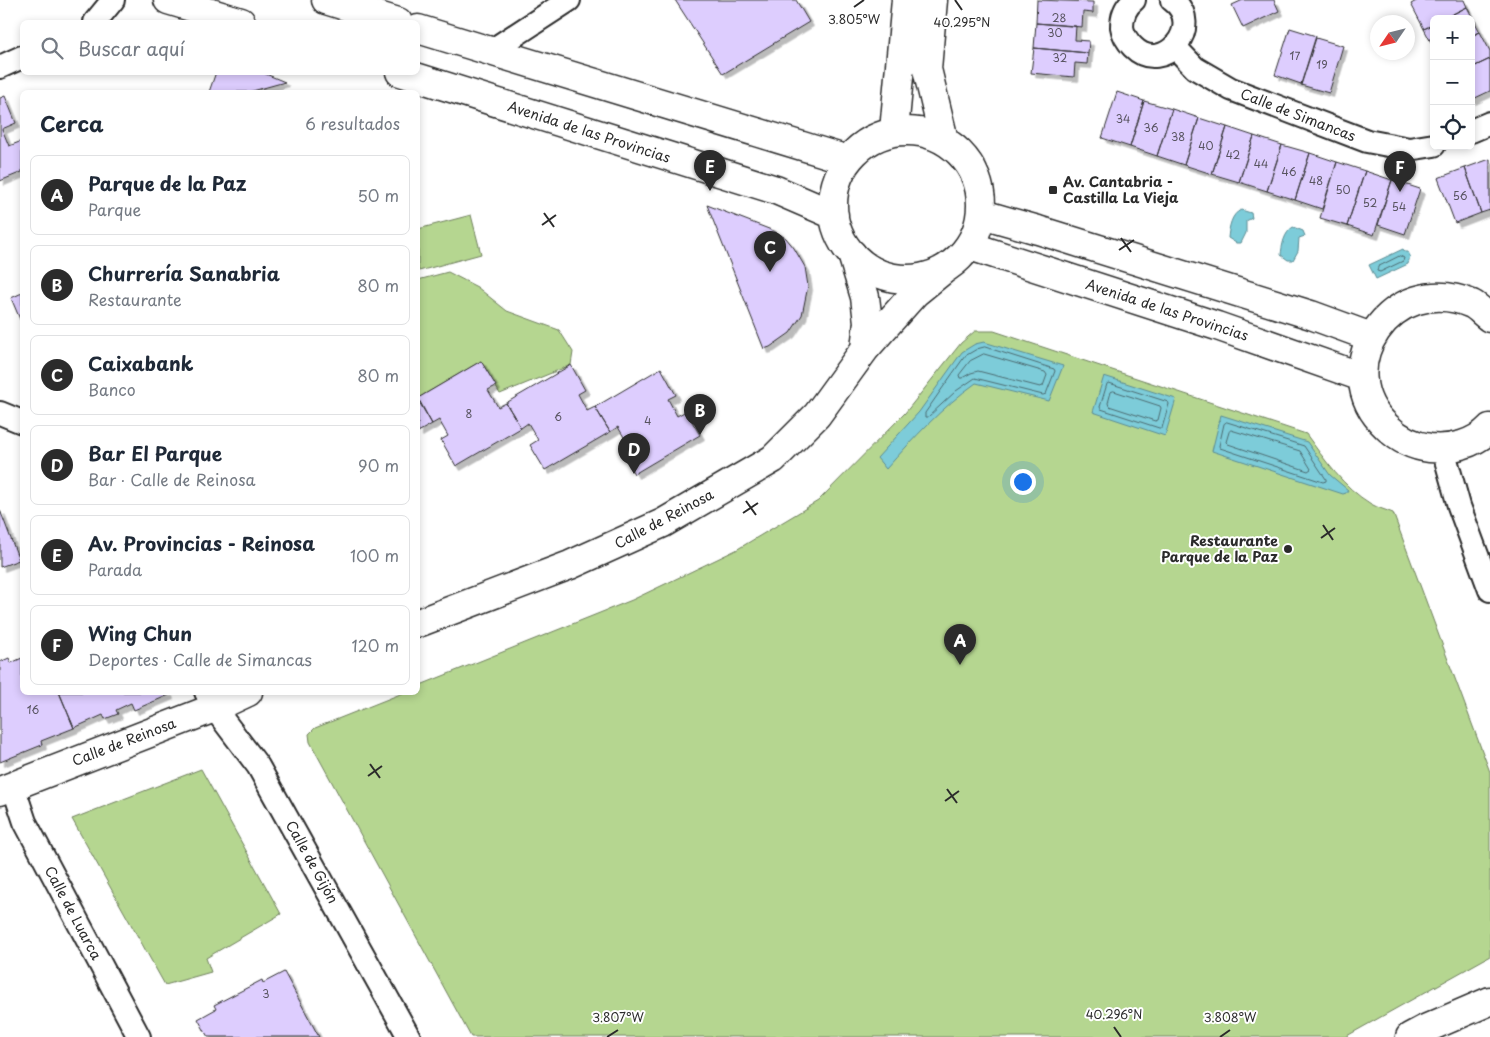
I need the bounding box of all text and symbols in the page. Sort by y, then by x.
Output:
house number: 28 [1052,9,1066,26]
text: 3.805°W [828,10,881,28]
text: 40.295°N [934,13,990,31]
north arrow [1370,15,1415,60]
map controls [1430,15,1475,150]
button: + [1430,15,1475,60]
search box [20,20,420,75]
house number: 30 [1047,24,1063,41]
icon: search [38,34,66,62]
text: Buscar aquí [78,34,185,62]
house number: 17 [1290,47,1301,64]
house number: 32 [1053,49,1068,66]
house number: 19 [1316,56,1328,73]
button: − [1430,60,1475,105]
street label: Calle de Simancas [1238,83,1359,146]
street label: Avenida de las Provincias [505,95,673,168]
button: locate [1430,105,1475,150]
text: Cerca [40,107,104,139]
house number: 34 [1116,110,1130,127]
text: 6 resultados [305,111,400,135]
house number: 36 [1144,119,1159,136]
house number: 38 [1171,128,1185,145]
house number: 40 [1198,137,1214,154]
house number: 42 [1226,146,1241,163]
pin: E [694,150,726,191]
pin: F [1384,151,1416,192]
house number: 44 [1254,155,1268,172]
house number: 46 [1282,163,1297,180]
text: Parque de la Paz [88,169,247,197]
place label: Av. Cantabria - Castilla La Vieja [1063,171,1179,208]
house number: 48 [1309,172,1323,189]
house number: 50 [1335,181,1351,198]
text: A [51,183,63,207]
text: 50 m [358,183,399,207]
marker: Av. Cantabria - Castilla La Vieja [1047,184,1059,196]
house number: 56 [1453,187,1468,204]
house number: 52 [1363,194,1377,211]
text: Parque [88,197,141,221]
house number: 54 [1392,198,1406,215]
pin: C [754,231,786,272]
text: Churrería Sanabria [88,259,280,287]
text: B [52,273,62,297]
text: 80 m [357,273,399,297]
street label: Avenida de las Provincias [1083,273,1251,346]
text: Restaurante [88,287,182,311]
text: Caixabank [88,349,193,377]
text: C [51,363,63,387]
text: 80 m [357,363,399,387]
text: Banco [88,377,136,401]
pin: B [684,394,716,435]
house number: 8 [466,405,473,422]
house number: 6 [554,408,562,425]
house number: 4 [644,412,652,429]
pin: D [618,433,650,474]
text: Bar El Parque [88,439,222,467]
text: D [51,453,63,477]
text: 90 m [358,453,399,477]
text: Bar · Calle de Reinosa [88,467,256,491]
your location [1010,469,1036,495]
street label: Calle de Reinosa [610,483,717,554]
text: Av. Provincias - Reinosa [88,529,315,557]
place label: Restaurante Parque de la Paz [1161,530,1278,567]
text: E [52,543,62,567]
text: 100 m [350,543,399,567]
marker: Restaurante Parque de la Paz [1282,543,1294,555]
text: Parada [88,557,142,581]
text: Wing Chun [88,619,192,647]
pin: A [944,624,976,665]
text: F [52,633,62,657]
text: 120 m [352,633,399,657]
text: Deportes · Calle de Simancas [88,647,312,671]
house number: 16 [27,701,40,718]
street label: Calle de Reinosa [69,712,179,771]
street label: Calle de Gijón [281,816,344,907]
street label: Calle de Luarca [40,862,107,964]
house number: 3 [262,985,270,1002]
text: 40.296°N [1086,1005,1142,1023]
text: 3.807°W [592,1008,644,1026]
text: 3.808°W [1204,1008,1257,1026]

